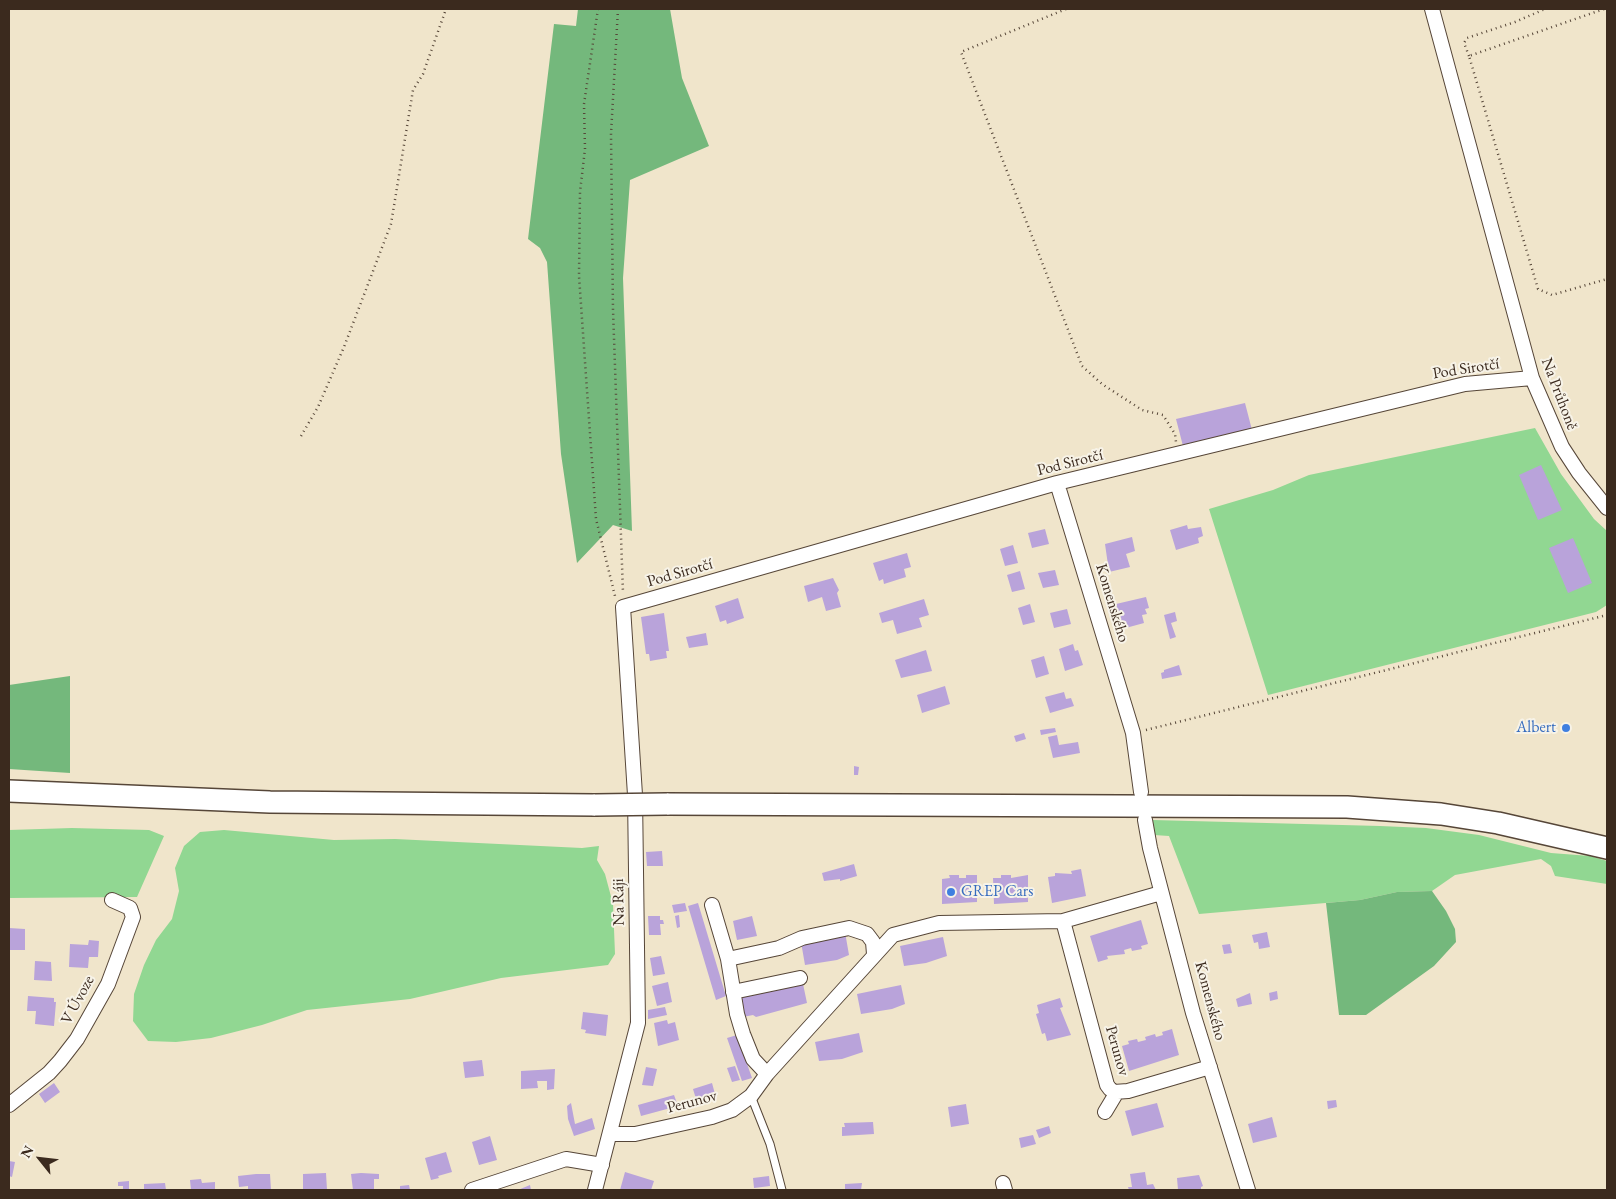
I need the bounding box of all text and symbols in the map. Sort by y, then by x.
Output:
street label: Pod Sirotčí [1431,354,1501,384]
street label: Na Průhoně [1536,355,1582,433]
street label: Pod Sirotčí [1035,446,1105,480]
street label: Pod Sirotčí [645,554,715,592]
street label: Komenského [1091,561,1133,645]
place label: Albert [1516,718,1556,738]
marker: Albert [1560,722,1572,734]
street label: Na Ráji [609,878,629,926]
place label: GREP Cars [961,882,1033,902]
marker: GREP Cars [945,886,957,898]
street label: Komenského [1190,959,1230,1043]
street label: V Úvoze [57,972,99,1028]
street label: Perunov [1101,1024,1133,1078]
street label: Perunov [665,1086,719,1118]
north arrow [15,1134,65,1184]
text: N [16,1142,37,1161]

